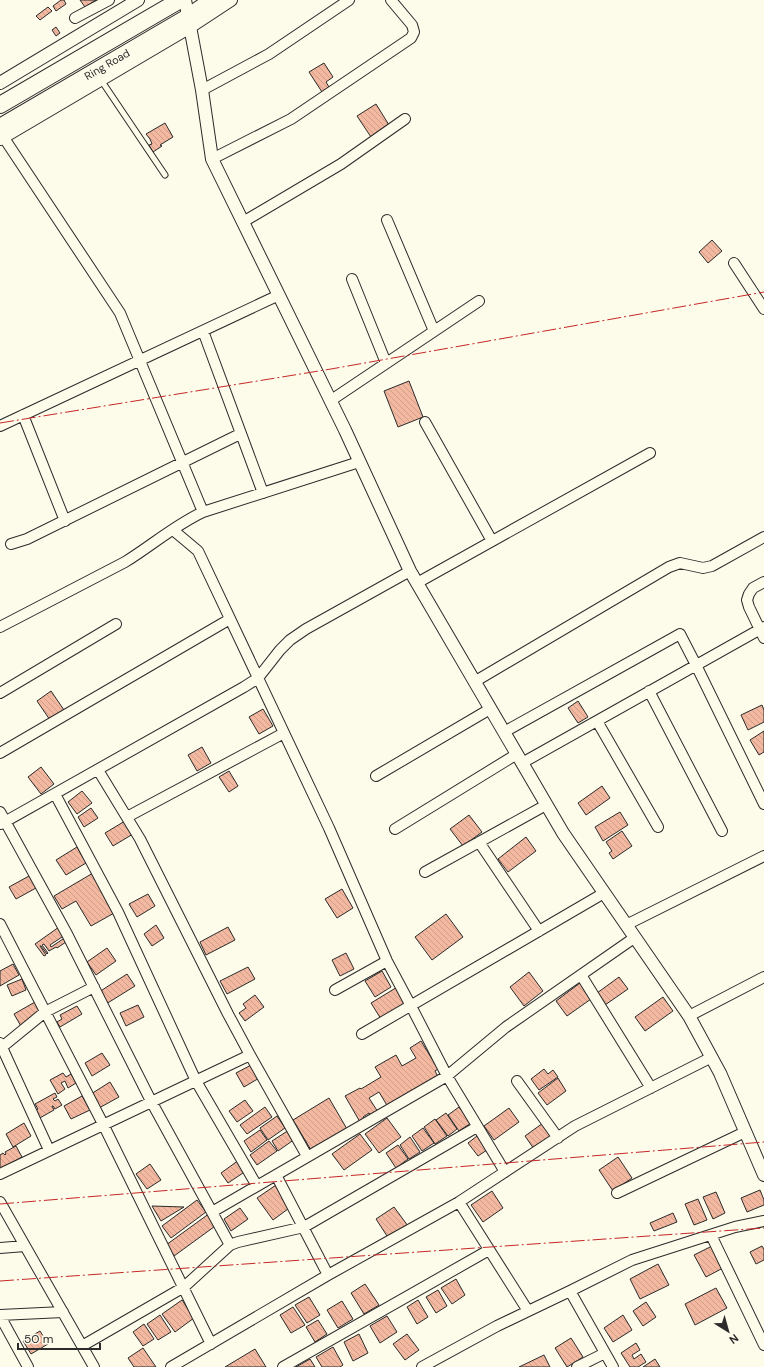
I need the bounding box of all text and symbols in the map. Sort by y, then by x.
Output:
street label: Ring Road [82,46,132,83]
north arrow [708,1311,748,1351]
scale bar [18,1325,100,1351]
text: 50 m [24,1331,53,1347]
text: N [727,1331,741,1347]

